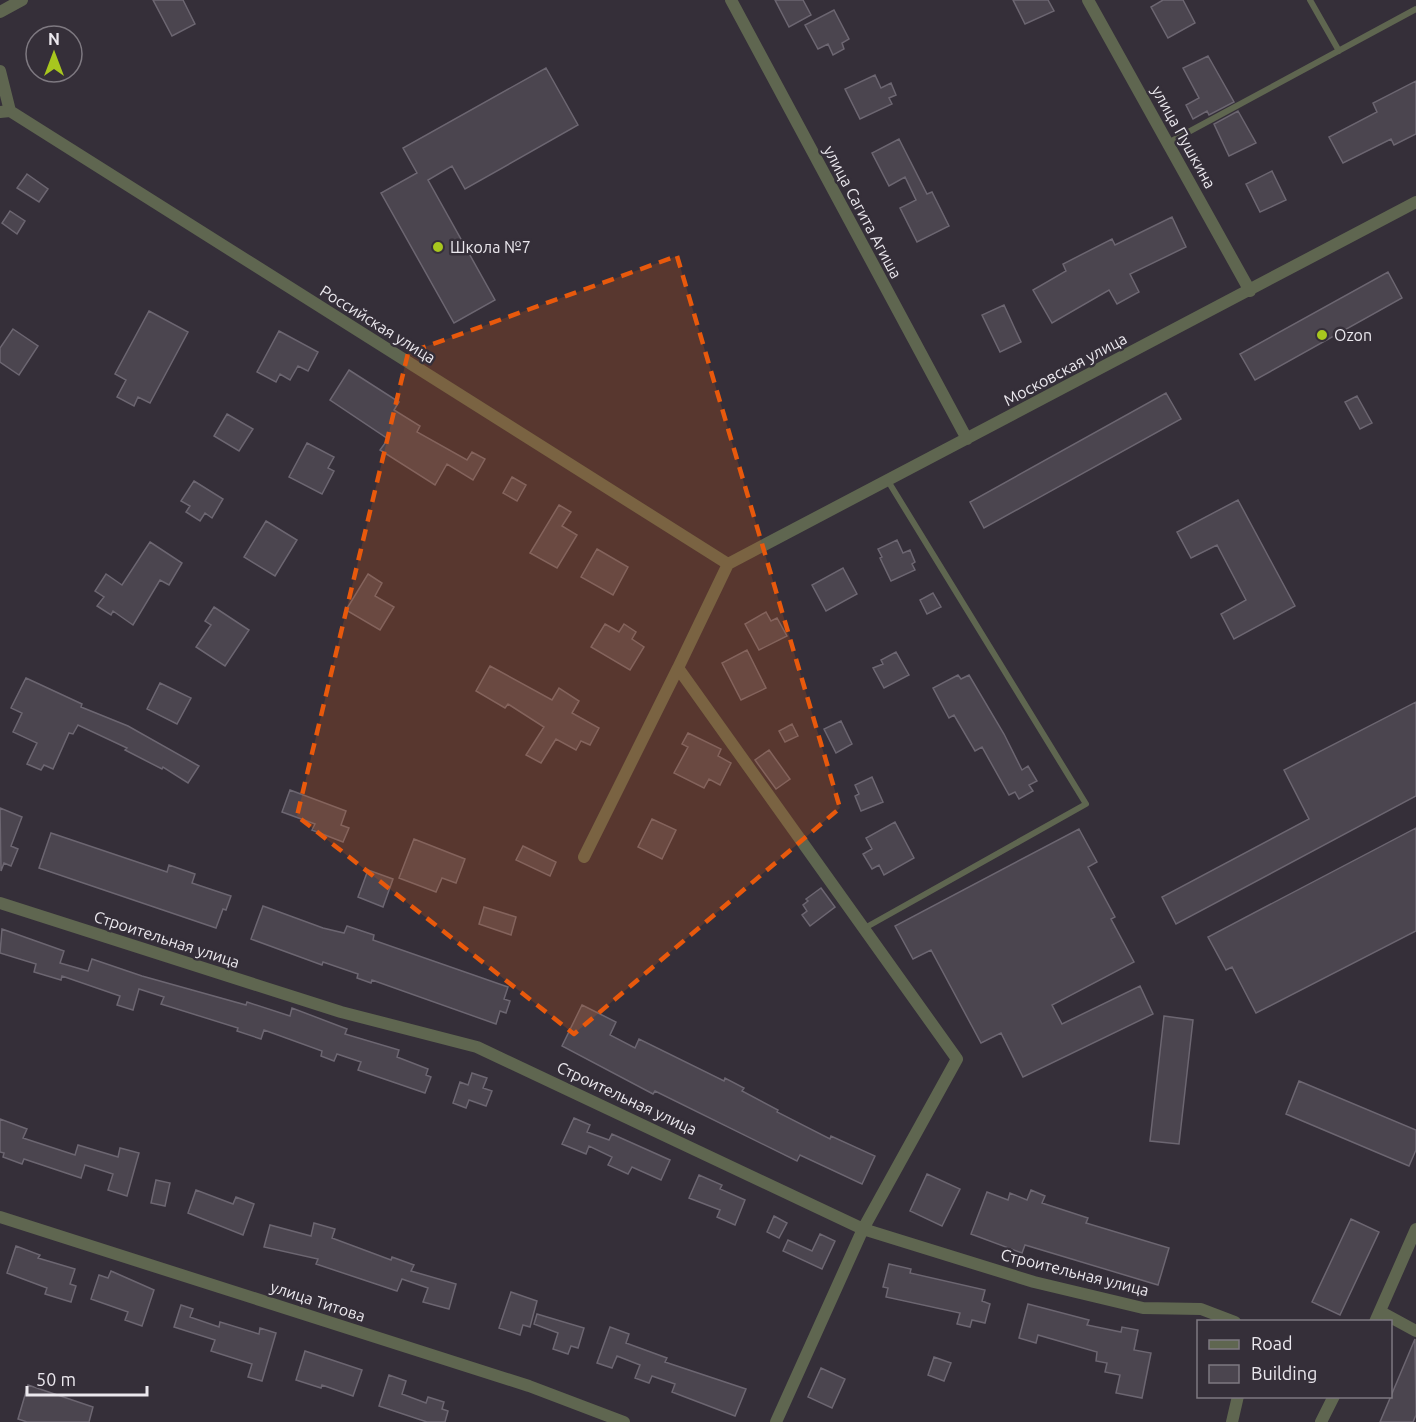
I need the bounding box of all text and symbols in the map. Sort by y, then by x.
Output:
north arrow [24,24,84,84]
text: N [48,30,60,48]
street label: улица Пушкина [1148,83,1220,191]
street label: улица Сагита Агиша [820,142,906,282]
place label: Школа №7 [450,238,531,256]
marker: Школа №7 [431,240,445,254]
street label: Российская улица [317,281,439,367]
place label: Ozon [1334,326,1372,344]
marker: Ozon [1315,328,1329,342]
street label: Московская улица [1000,329,1130,409]
street label: Строительная улица [92,907,242,971]
street label: Строительная улица [554,1058,700,1138]
street label: Строительная улица [999,1245,1151,1299]
street label: улица Титова [268,1277,368,1325]
legend [1197,1320,1392,1398]
text: Road [1251,1333,1293,1353]
scale bar [27,1359,147,1397]
text: Building [1251,1363,1317,1383]
text: 50 m [36,1369,76,1389]

